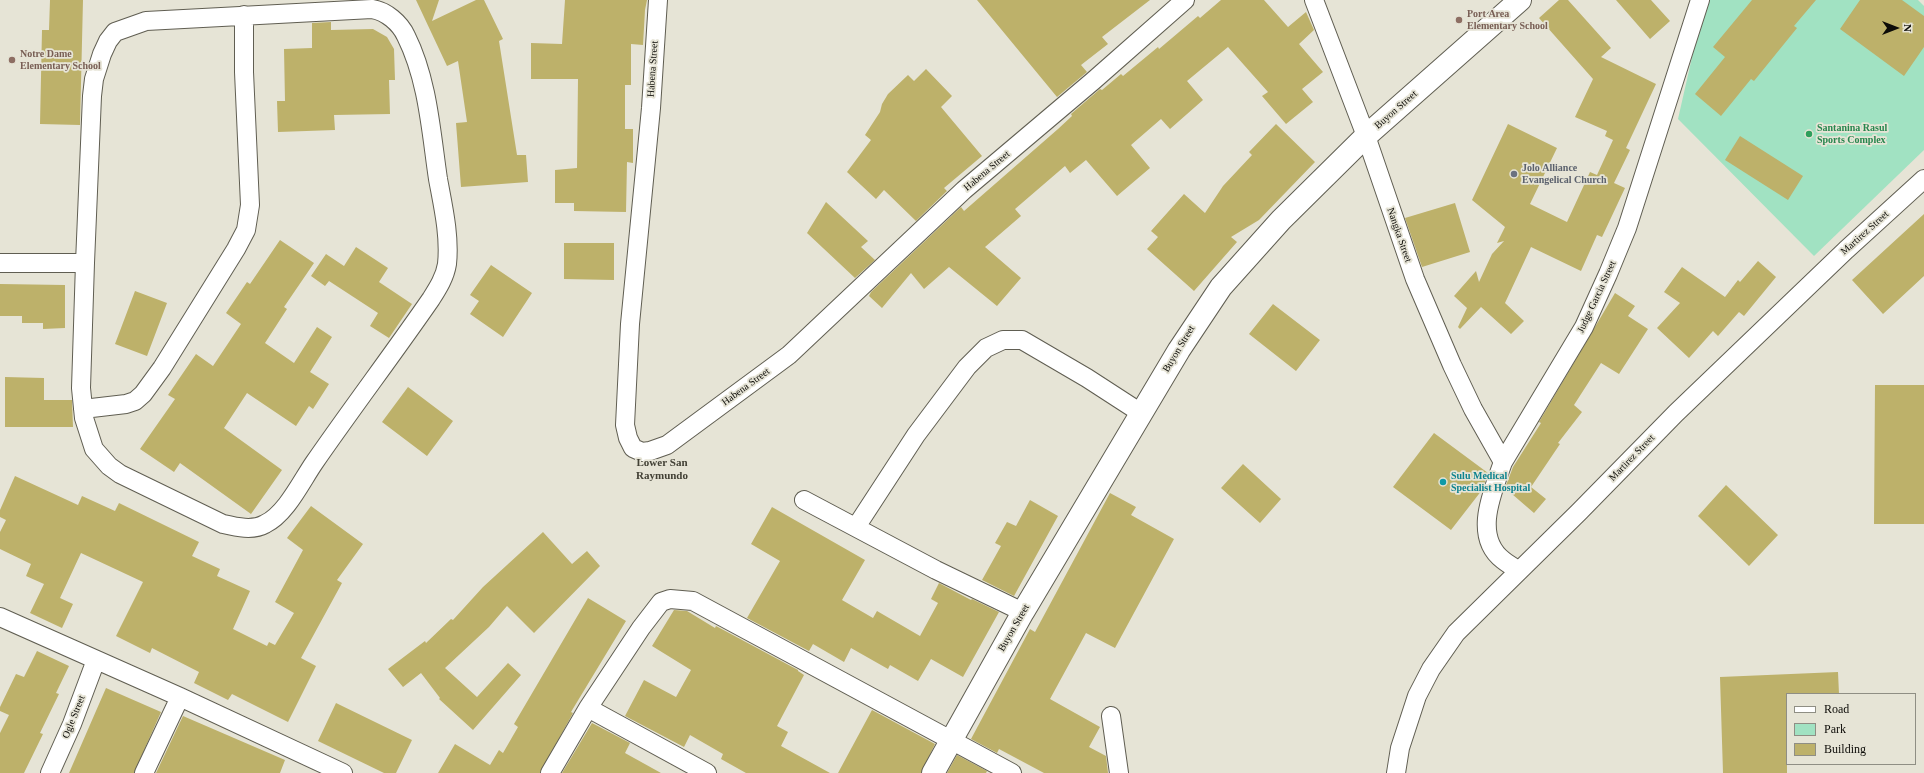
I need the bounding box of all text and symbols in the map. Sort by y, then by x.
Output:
place label: Port Area Elementary School [1467,8,1548,32]
north arrow [1876,8,1916,48]
marker: Port Area Elementary School [1454,15,1464,25]
text: N [1902,24,1914,32]
street label: Habena Street [645,40,661,98]
place label: Notre Dame Elementary School [20,48,101,72]
marker: Notre Dame Elementary School [7,55,17,65]
street label: Buyon Street [1372,88,1420,132]
place label: Santanina Rasul Sports Complex [1817,122,1887,146]
marker: Santanina Rasul Sports Complex [1804,129,1814,139]
street label: Habena Street [962,148,1012,194]
place label: Jolo Alliance Evangelical Church [1522,162,1607,186]
marker: Jolo Alliance Evangelical Church [1509,169,1519,179]
street label: Nangka Street [1384,206,1414,264]
street label: Martirez Street [1839,208,1891,258]
street label: Judge Garcia Street [1575,259,1619,335]
street label: Buyon Street [1160,323,1198,375]
street label: Habena Street [720,366,772,408]
street label: Martirez Street [1607,432,1657,484]
district label: Lower San Raymundo [636,456,688,482]
place label: Sulu Medical Specialist Hospital [1451,470,1530,494]
marker: Sulu Medical Specialist Hospital [1438,477,1448,487]
street label: Buyon Street [996,602,1032,654]
legend [1786,693,1916,765]
street label: Ogle Street [60,694,88,740]
text: Road [1824,702,1849,716]
text: Park [1824,722,1846,736]
text: Building [1824,742,1866,756]

